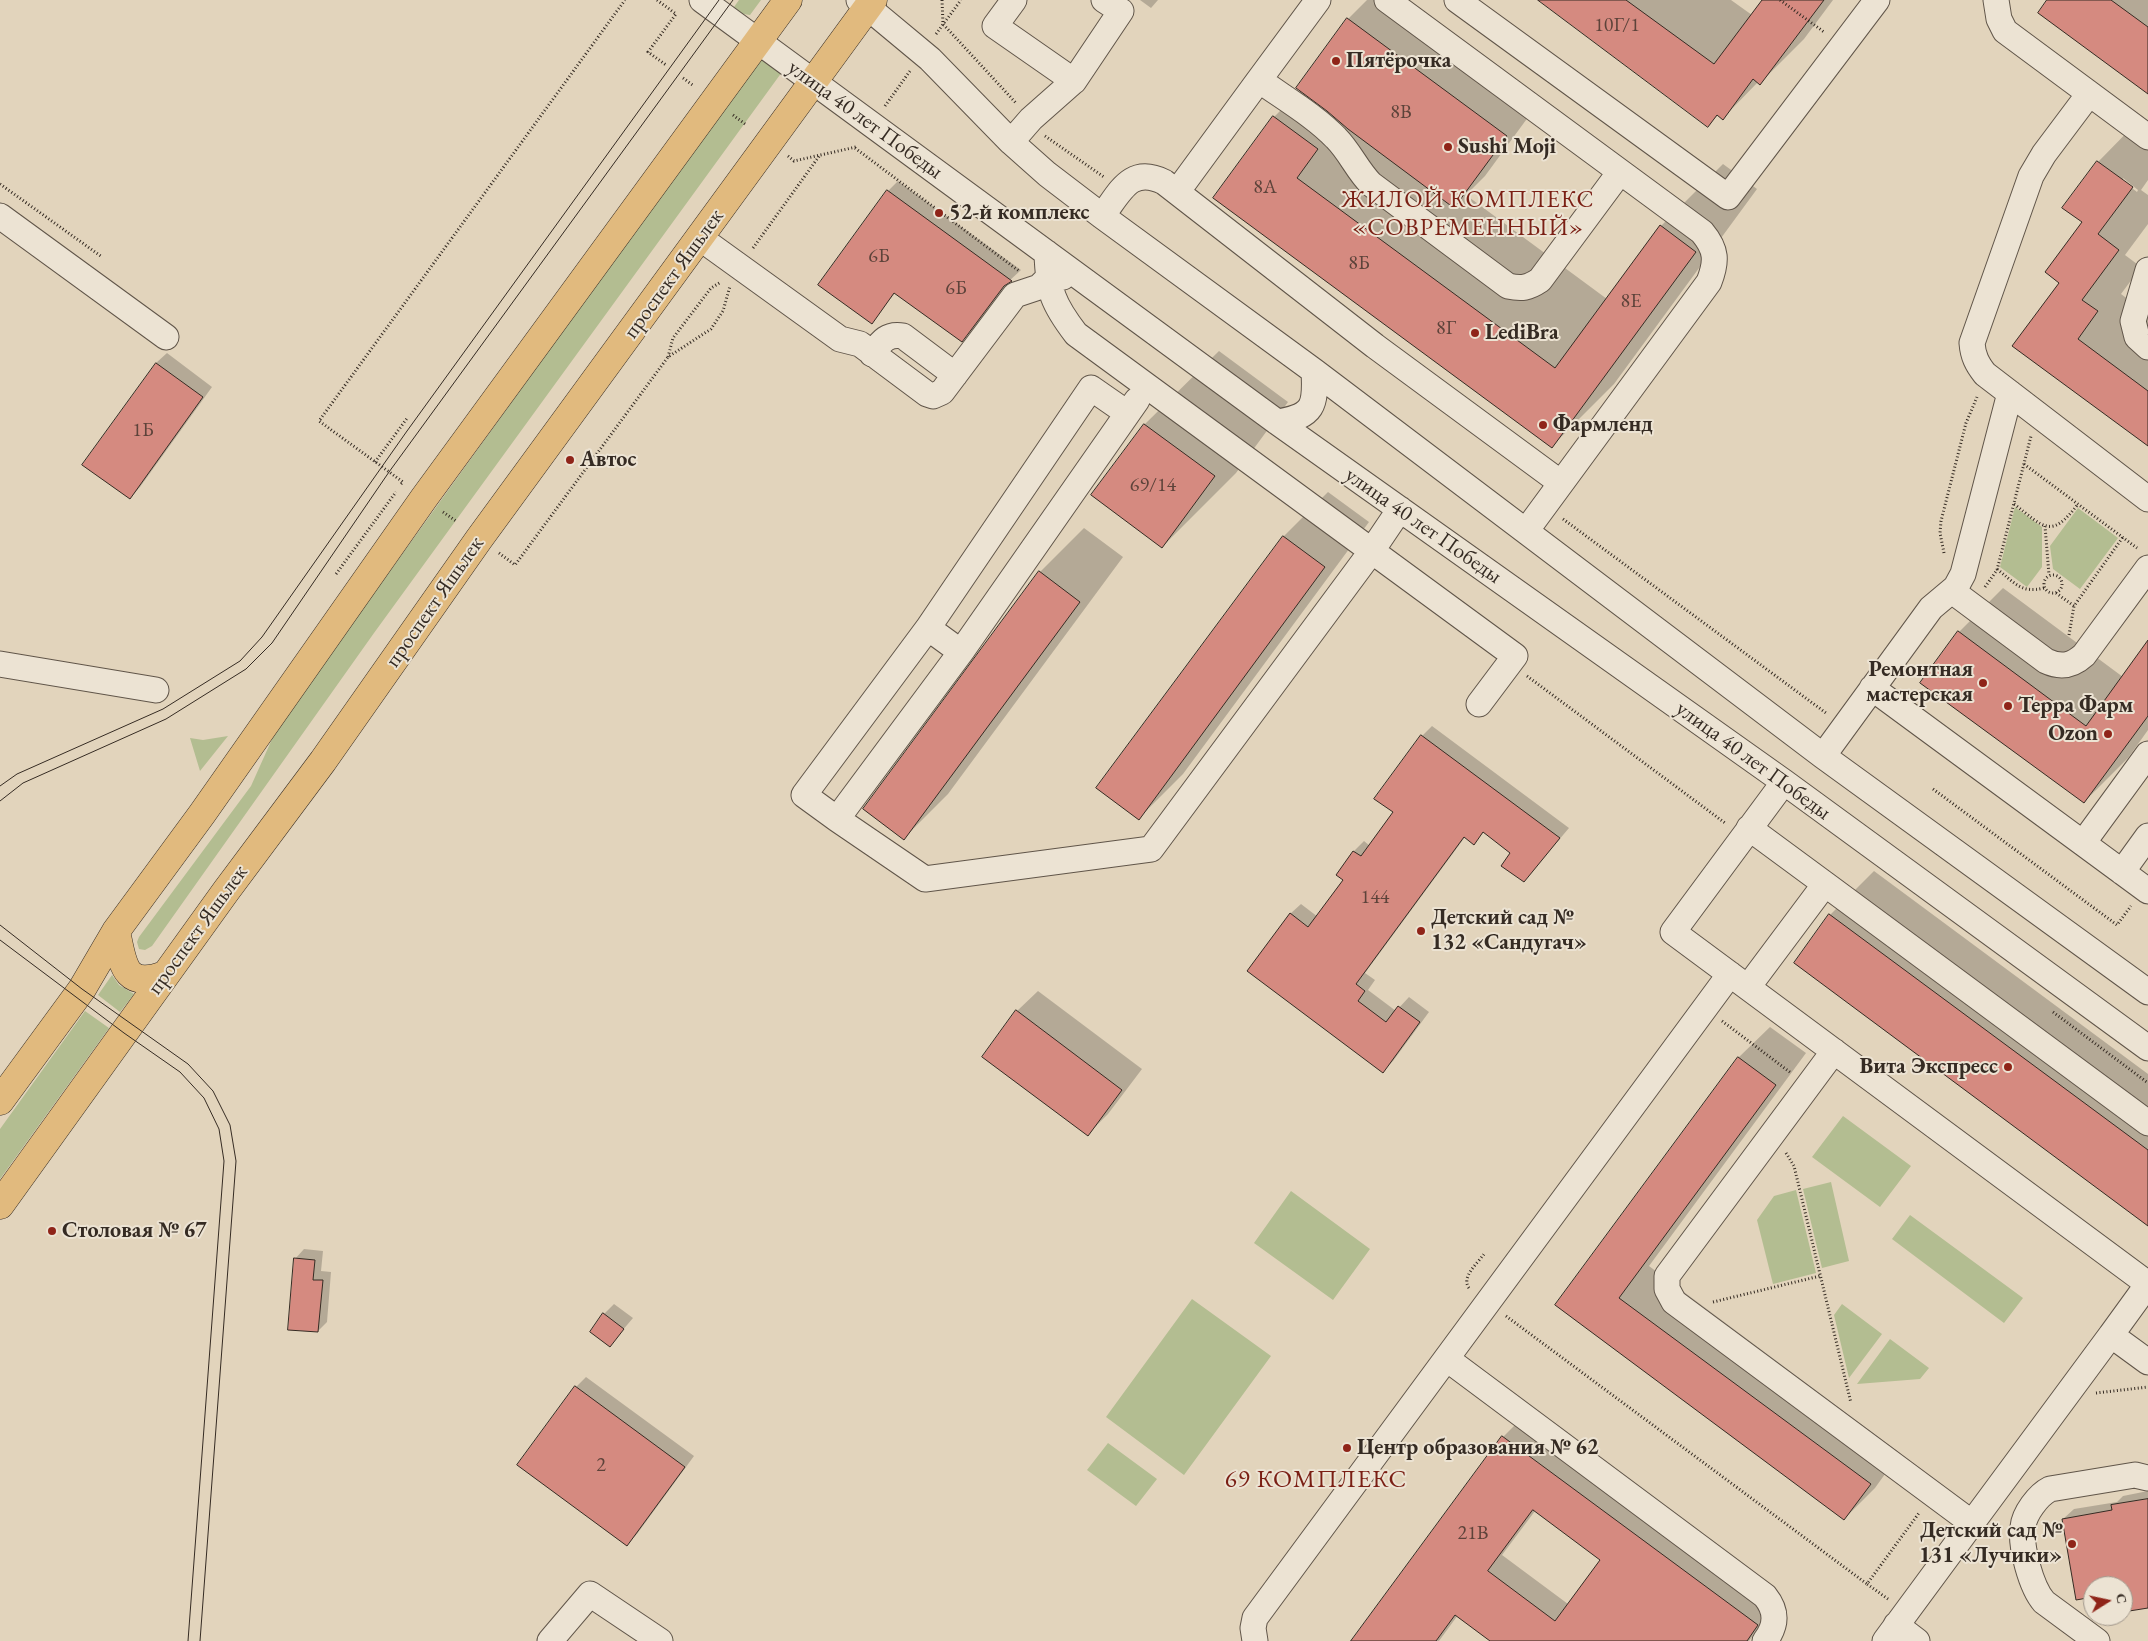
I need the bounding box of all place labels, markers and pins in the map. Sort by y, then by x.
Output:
place label: Пятёрочка [1346,48,1451,74]
marker: Пятёрочка [1330,55,1342,67]
place label: Sushi Moji [1458,134,1556,160]
marker: Sushi Moji [1442,141,1454,153]
place label: 52-й комплекс [949,200,1090,226]
marker: 52-й комплекс [933,207,945,219]
place label: LediBra [1485,320,1559,346]
marker: LediBra [1469,327,1481,339]
place label: Фармленд [1553,412,1653,438]
marker: Фармленд [1537,419,1549,431]
place label: Автос [580,447,636,473]
marker: Автос [564,454,576,466]
place label: Ремонтная мастерская [1866,657,1973,708]
marker: Ремонтная мастерская [1977,677,1989,689]
place label: Терра Фарм [2018,693,2133,719]
marker: Терра Фарм [2002,700,2014,712]
place label: Ozon [2048,721,2098,747]
marker: Ozon [2102,728,2114,740]
place label: Детский сад № 132 «Сандугач» [1431,905,1587,956]
marker: Детский сад № 132 «Сандугач» [1415,925,1427,937]
place label: Вита Экспресс [1860,1054,1998,1080]
marker: Вита Экспресс [2002,1061,2014,1073]
place label: Столовая № 67 [62,1218,207,1244]
marker: Столовая № 67 [46,1225,58,1237]
place label: Центр образования № 62 [1357,1435,1599,1461]
marker: Центр образования № 62 [1341,1442,1353,1454]
place label: Детский сад № 131 «Лучики» [1919,1518,2062,1570]
marker: Детский сад № 131 «Лучики» [2066,1538,2078,1550]

